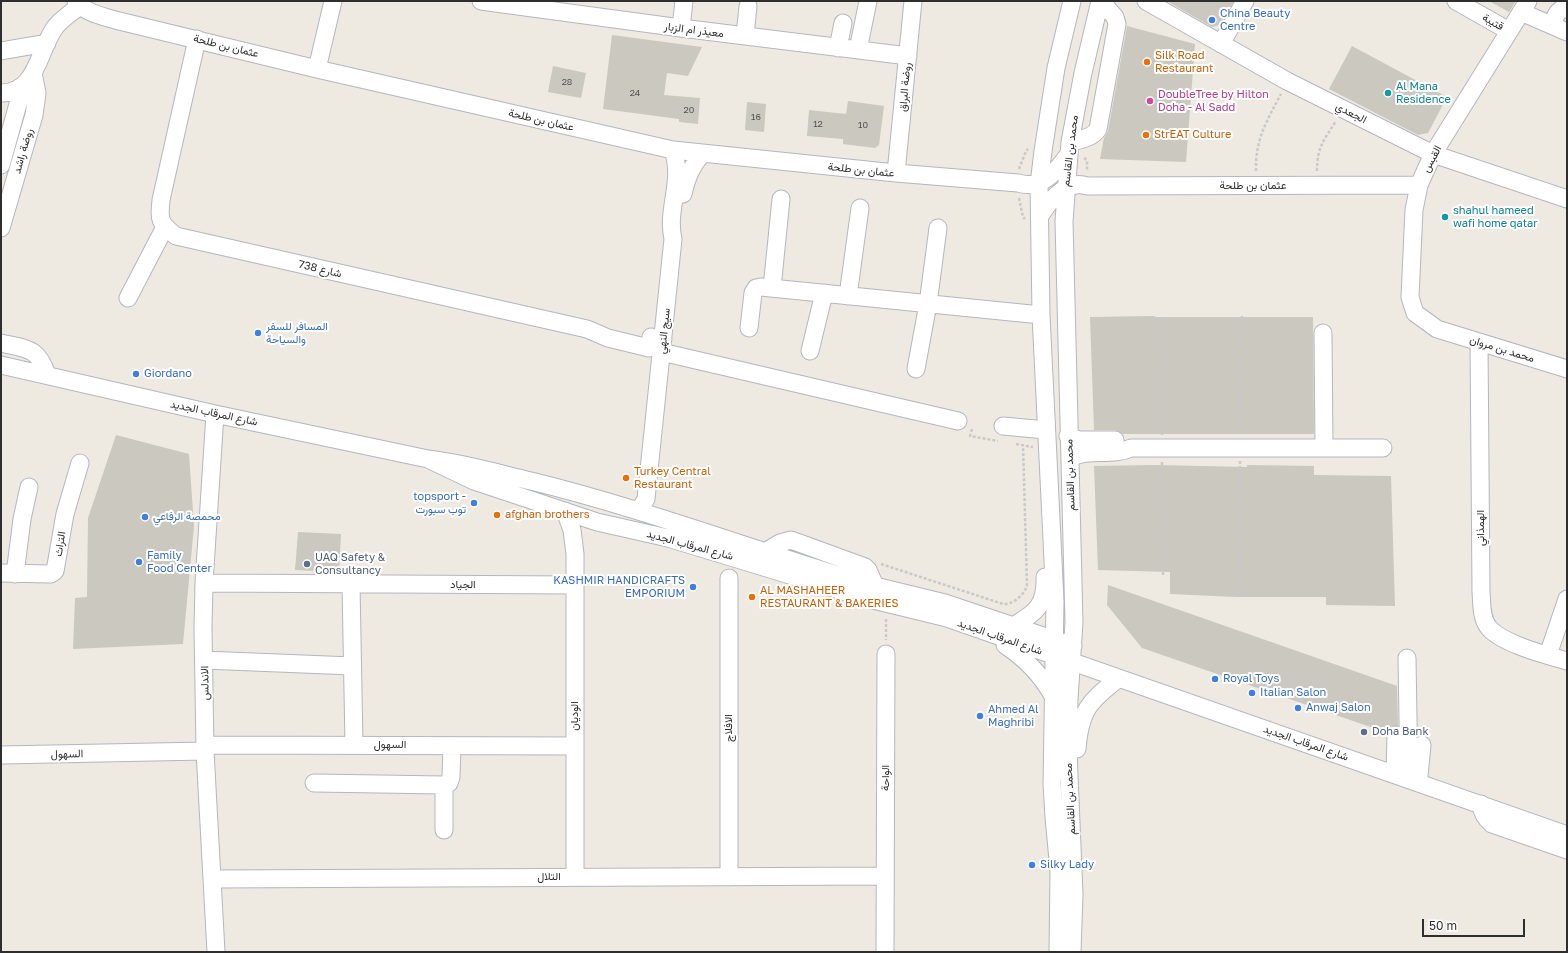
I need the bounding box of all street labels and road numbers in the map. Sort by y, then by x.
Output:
street label: قتيبة [1480,11,1506,33]
street label: معيذر ام الزبار [663,20,725,40]
street label: عثمان بن طلحة [192,32,260,60]
street label: روضة البراق [896,62,914,112]
street label: الجعدي [1333,100,1369,126]
street label: عثمان بن طلحة [507,106,575,134]
street label: محمد بن القاسم [1059,115,1081,187]
street label: روضة راشد [10,127,36,175]
street label: القبس [1419,143,1445,175]
street label: عثمان بن طلحة [827,160,895,180]
street label: عثمان بن طلحة [1220,179,1286,193]
street label: شارع 738 [297,258,343,280]
street label: سيج النهي [655,307,673,355]
street label: محمد بن مروان [1468,333,1536,365]
street label: شارع المرقاب الجديد [169,397,259,429]
street label: محمد بن القاسم [1062,439,1078,511]
street label: الهمذاني [1474,510,1488,546]
street label: شارع المرقاب الجديد [645,527,735,563]
street label: التراث [52,530,68,558]
street label: الجياد [450,578,476,592]
street label: شارع المرقاب الجديد [956,616,1044,658]
street label: الاندلس [198,666,212,700]
street label: الوديان [568,701,582,731]
street label: الافلاج [722,714,736,742]
street label: شارع المرقاب الجديد [1262,722,1350,764]
street label: السهول [374,738,406,752]
street label: السهول [51,747,83,761]
street label: محمد بن القاسم [1062,763,1078,835]
street label: الواحة [879,765,893,791]
street label: التلال [537,870,561,884]

